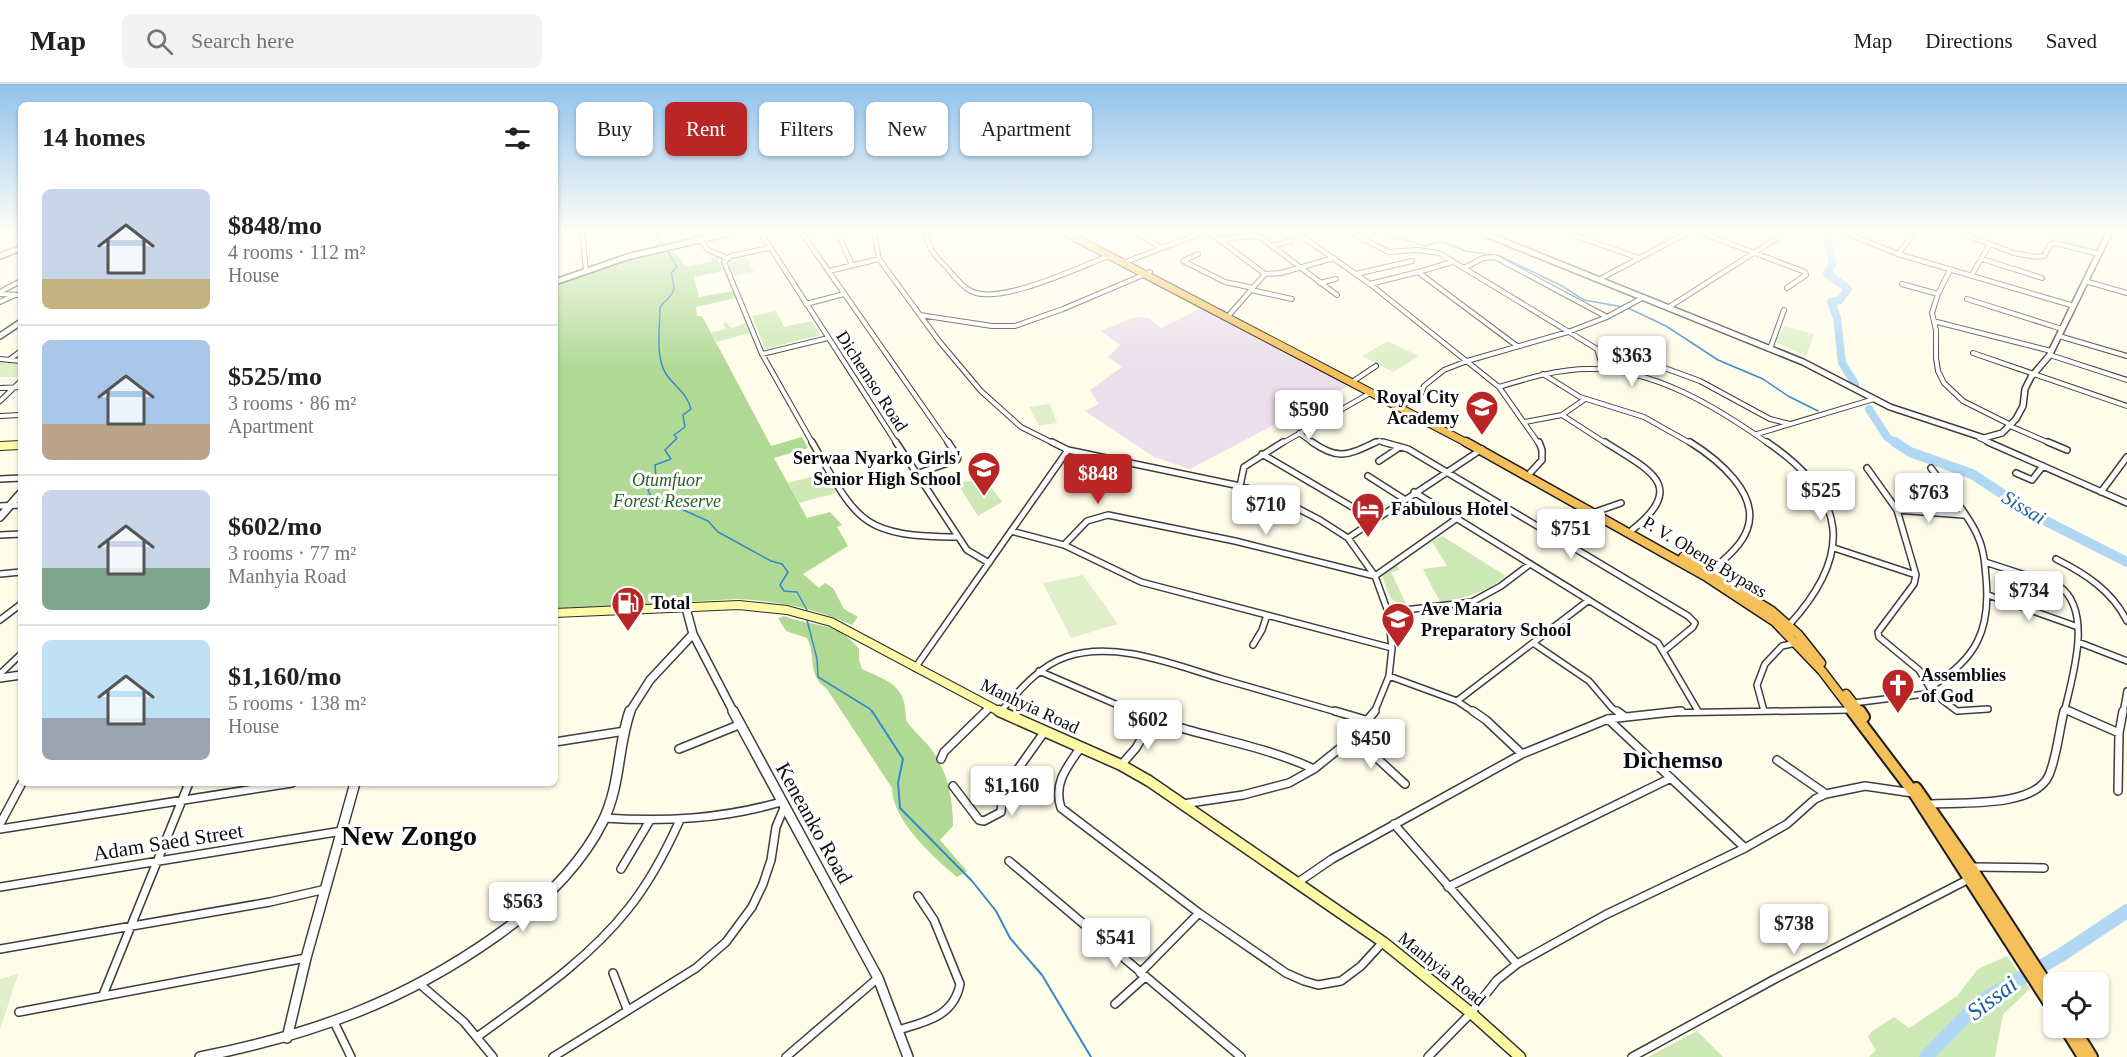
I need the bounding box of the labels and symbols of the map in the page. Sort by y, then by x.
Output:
street label: Dichemso Road [832,327,912,435]
pin: $363 [1596,336,1668,387]
place label: Royal City Academy [1377,387,1459,428]
school or university icon: Royal City Academy [1464,389,1500,436]
pin: $590 [1273,390,1345,441]
place label: Serwaa Nyarko Girls' Senior High School [793,448,961,489]
school or university icon: Serwaa Nyarko Girls' Senior High School [966,450,1002,497]
pin: $848 [1062,454,1134,505]
park label: Otumfuor Forest Reserve [612,470,721,511]
pin: $525 [1785,471,1857,522]
pin: $763 [1893,473,1965,524]
pin: $710 [1230,485,1302,536]
water label: Sissai [1998,486,2050,528]
hotel icon: Fabulous Hotel [1350,491,1386,538]
place label: Fabulous Hotel [1391,499,1509,519]
pin: $751 [1535,509,1607,560]
street label: P. V. Obeng Bypass [1639,512,1771,602]
pin: $734 [1993,571,2065,622]
fuel station icon: Total [610,585,646,632]
place label: Total [651,593,690,613]
place label: Ave Maria Preparatory School [1421,599,1571,640]
school or university icon: Ave Maria Preparatory School [1380,601,1416,648]
place label: Assemblies of God [1921,665,2006,706]
church icon: Assemblies of God [1880,667,1916,714]
street label: Manhyia Road [978,674,1082,738]
pin: $602 [1112,700,1184,751]
pin: $450 [1335,719,1407,770]
district label: Dichemso [1623,747,1723,773]
street label: Keneanko Road [771,758,857,888]
pin: $1,160 [963,766,1061,817]
street label: Adam Saed Street [91,818,245,866]
district label: New Zongo [341,820,477,851]
pin: $563 [487,882,559,933]
pin: $738 [1758,904,1830,955]
pin: $541 [1080,918,1152,969]
street label: Manhyia Road [1394,928,1490,1010]
water label: Sissai [1962,971,2022,1025]

